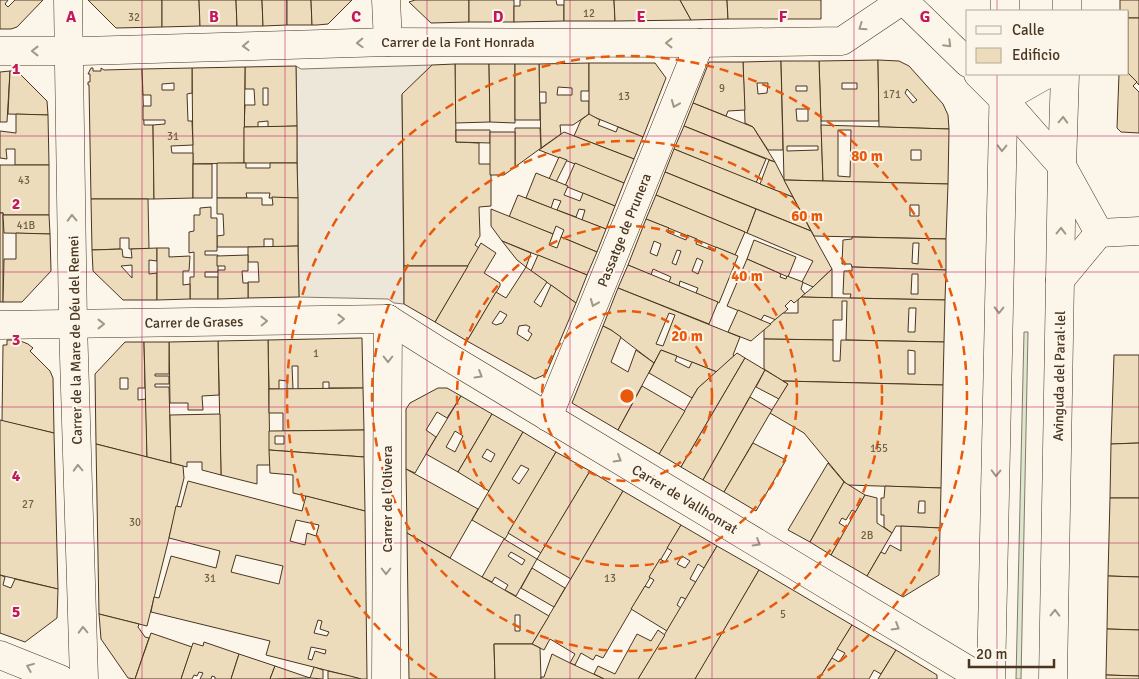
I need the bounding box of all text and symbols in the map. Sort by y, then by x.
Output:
text: A [66,7,77,27]
text: B [209,7,219,27]
text: C [351,7,361,27]
text: D [493,7,504,27]
house number: 12 [583,7,595,20]
text: E [636,7,646,27]
text: F [779,7,788,27]
text: G [920,7,930,27]
legend [966,10,1129,75]
house number: 32 [128,11,140,24]
one-way arrow [859,21,868,30]
text: Calle [1012,21,1045,39]
street label: Carrer de la Font Honrada [381,34,535,51]
one-way arrow [356,38,364,48]
one-way arrow [665,38,672,48]
one-way arrow [942,38,951,47]
one-way arrow [241,41,249,51]
one-way arrow [31,46,38,56]
text: Edificio [1012,46,1060,64]
text: 1 [12,59,21,79]
house number: 9 [719,82,725,95]
house number: 171 [883,88,901,101]
house number: 13 [618,90,630,103]
one-way arrow [671,100,681,108]
one-way arrow [1058,115,1069,123]
house number: 31 [167,130,179,143]
one-way arrow [997,144,1007,152]
text: 80 m [851,147,883,165]
street label: Passatge de Prunera [594,171,655,290]
house number: 43 [18,174,30,187]
text: 2 [12,194,20,214]
text: 60 m [791,207,823,225]
one-way arrow [67,214,77,222]
house number: 41B [17,219,36,232]
one-way arrow [1056,227,1066,235]
street label: Carrer de la Mare de Déu del Remei [65,235,86,445]
text: 40 m [731,267,763,285]
one-way arrow [589,298,600,307]
one-way arrow [994,307,1004,315]
street label: Avinguda del Paral·lel [1050,311,1069,441]
street label: Carrer de Grases [145,313,243,332]
one-way arrow [338,314,345,324]
one-way arrow [260,316,268,326]
one-way arrow [98,319,105,329]
text: 20 m [671,327,703,345]
text: 3 [12,330,20,350]
house number: 1 [313,347,319,360]
one-way arrow [383,356,393,363]
one-way arrow [473,369,482,379]
centre of rings [618,387,636,405]
house number: 155 [870,442,888,455]
street label: Carrer de l'Olivera [379,445,396,553]
one-way arrow [612,453,621,463]
street label: Carrer de Vallhonrat [629,461,741,538]
one-way arrow [73,464,83,472]
text: 4 [12,466,21,486]
one-way arrow [990,469,1001,477]
house number: 27 [22,498,34,511]
house number: 30 [129,516,141,529]
house number: 2B [861,529,874,542]
one-way arrow [751,536,760,546]
one-way arrow [381,567,391,575]
house number: 31 [204,572,216,585]
house number: 13 [604,572,616,585]
text: 5 [12,602,20,622]
house number: 5 [780,608,786,621]
one-way arrow [1050,609,1060,616]
one-way arrow [891,620,900,630]
one-way arrow [77,626,88,634]
scale bar [969,636,1054,668]
text: 20 m [976,645,1007,663]
one-way arrow [26,663,35,673]

